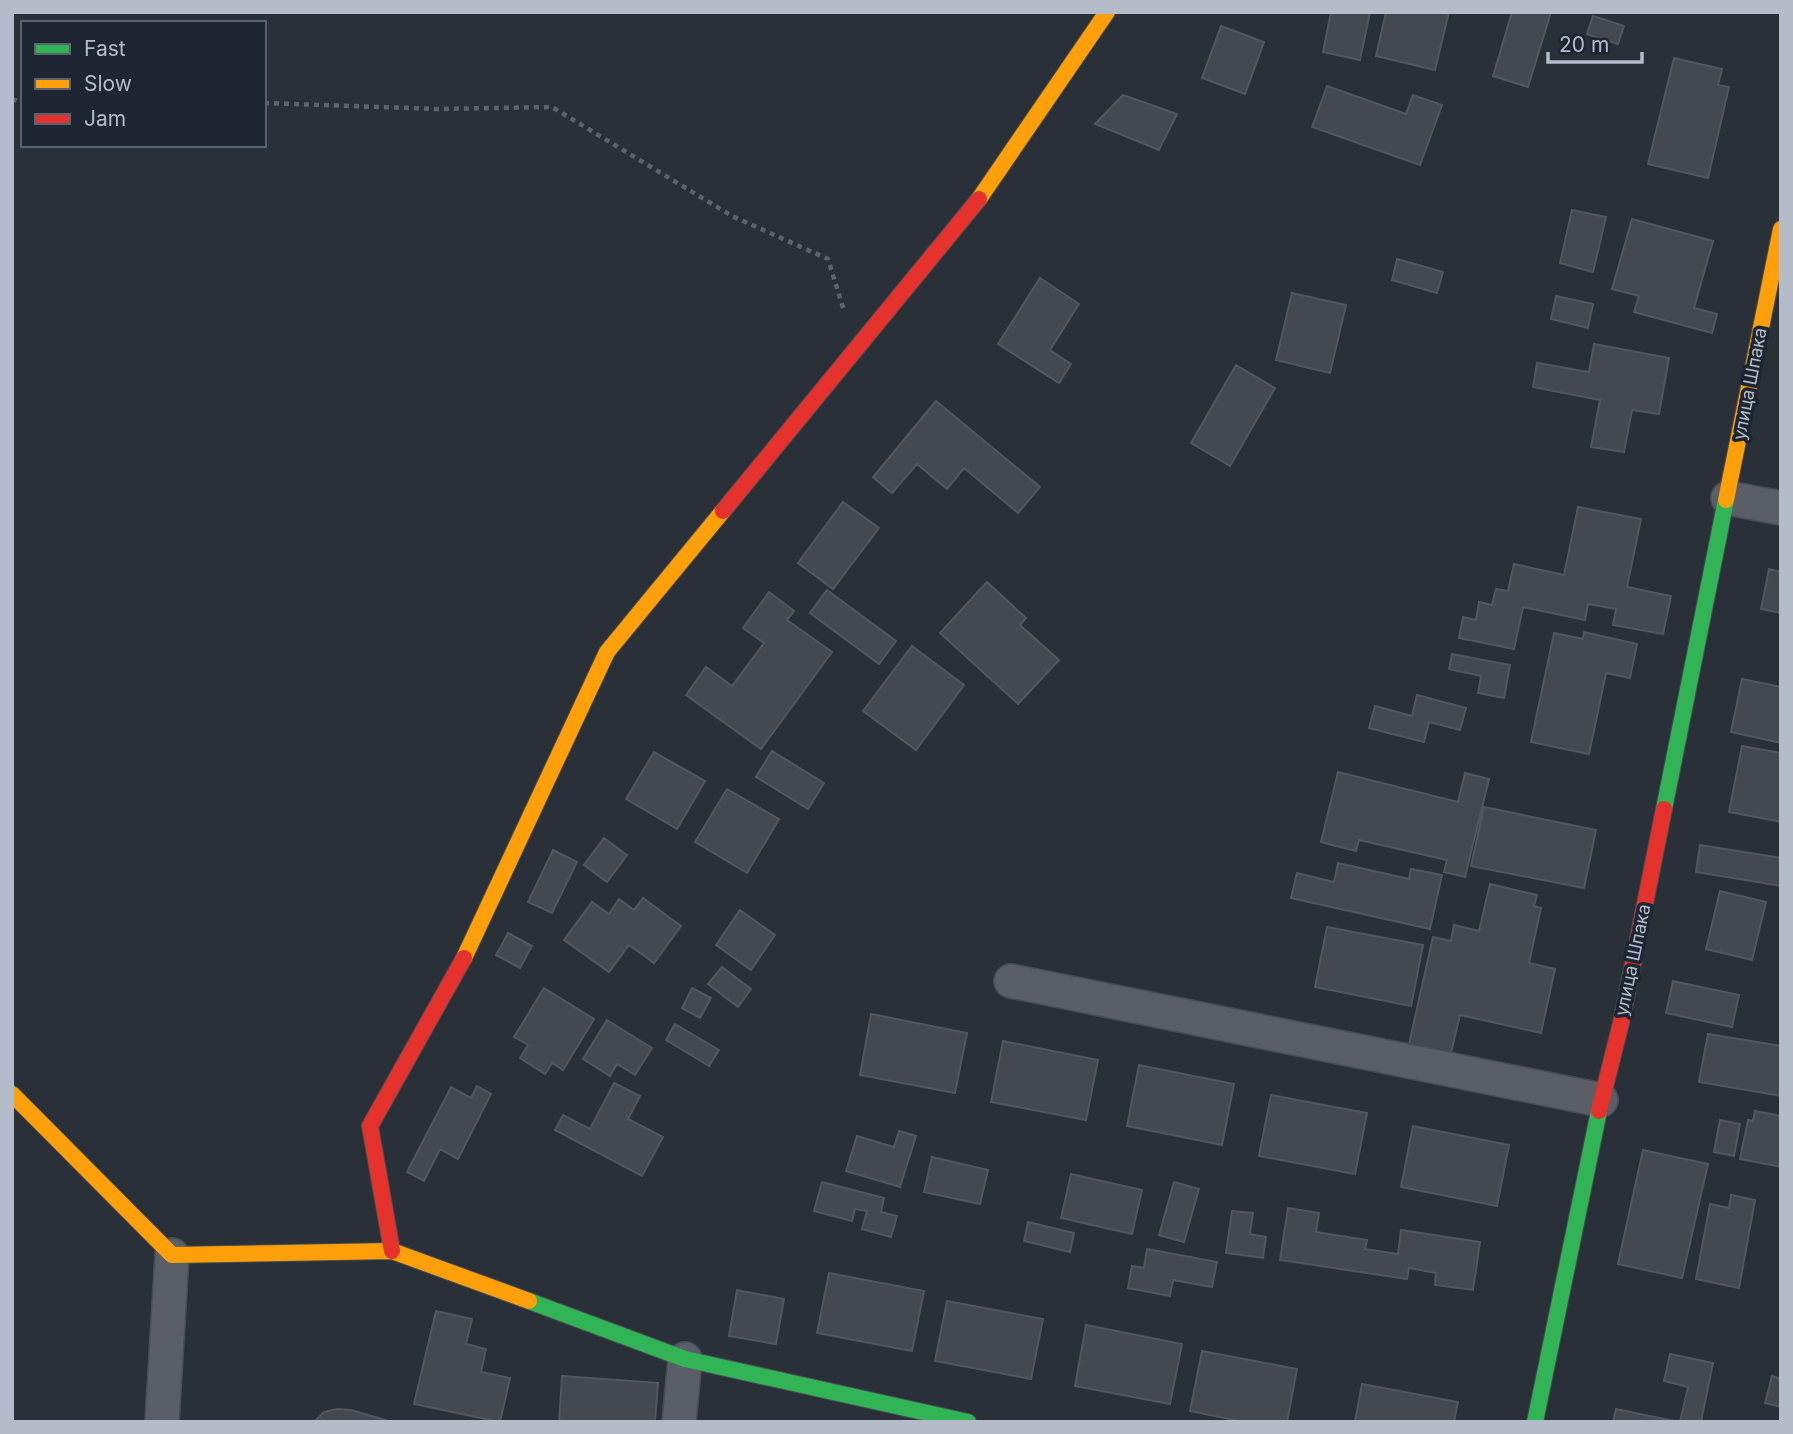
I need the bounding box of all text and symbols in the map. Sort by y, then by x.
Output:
legend [21,21,266,147]
scale bar [1548,21,1643,65]
text: 20 m [1559,32,1609,57]
text: Fast [84,36,126,61]
text: Slow [84,71,132,96]
text: Jam [84,106,126,131]
street label: улица Шпака [1728,326,1771,442]
street label: улица Шпака [1610,902,1655,1018]

